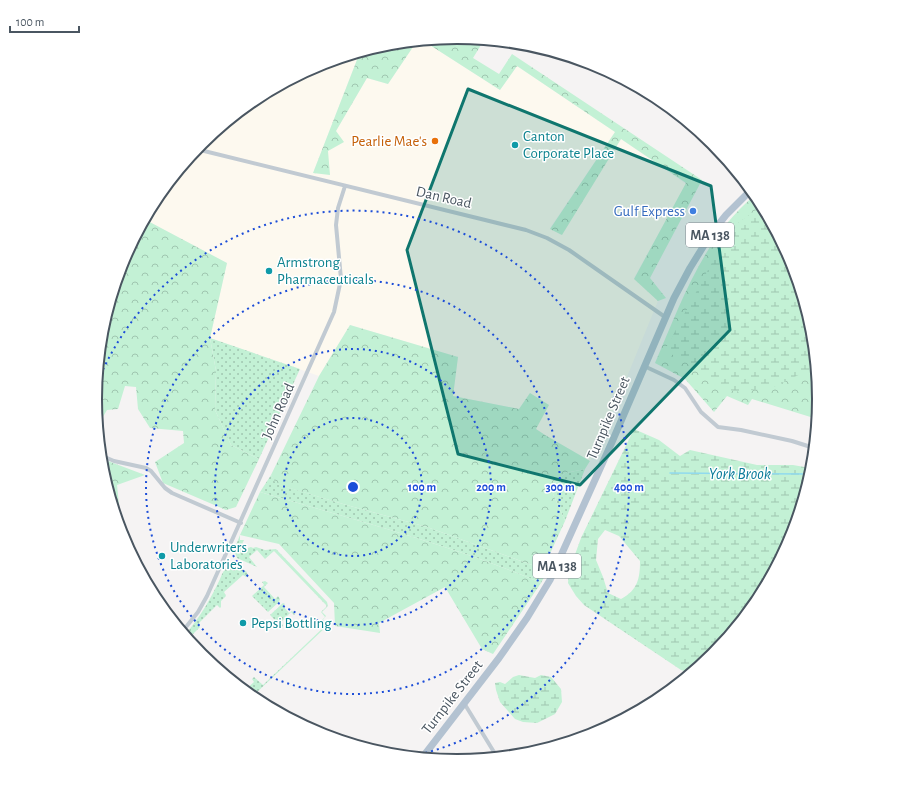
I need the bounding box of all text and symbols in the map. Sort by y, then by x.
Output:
scale bar [10,8,79,34]
text: 100 m [16,16,44,28]
place label: Canton Corporate Place [523,129,614,161]
place label: Pearlie Mae's [351,134,427,149]
marker: Pearlie Mae's [430,136,440,146]
marker: Canton Corporate Place [510,140,520,150]
street label: Dan Road [415,184,473,211]
place label: Gulf Express [614,204,685,219]
marker: Gulf Express [688,206,698,216]
road number: MA 138 [686,223,734,247]
place label: Armstrong Pharmaceuticals [277,255,374,287]
marker: Armstrong Pharmaceuticals [264,266,274,276]
street label: Turnpike Street [584,374,633,462]
street label: John Road [260,381,297,441]
water label: York Brook [709,466,771,482]
centre of rings [346,480,360,494]
text: 100 m [408,481,436,493]
text: 200 m [476,481,506,493]
text: 300 m [545,481,575,493]
text: 400 m [614,481,644,493]
place label: Underwriters Laboratories [170,540,247,572]
marker: Underwriters Laboratories [157,551,167,561]
road number: MA 138 [533,554,581,578]
place label: Pepsi Bottling [251,616,332,631]
marker: Pepsi Bottling [238,618,248,628]
street label: Turnpike Street [419,658,486,737]

